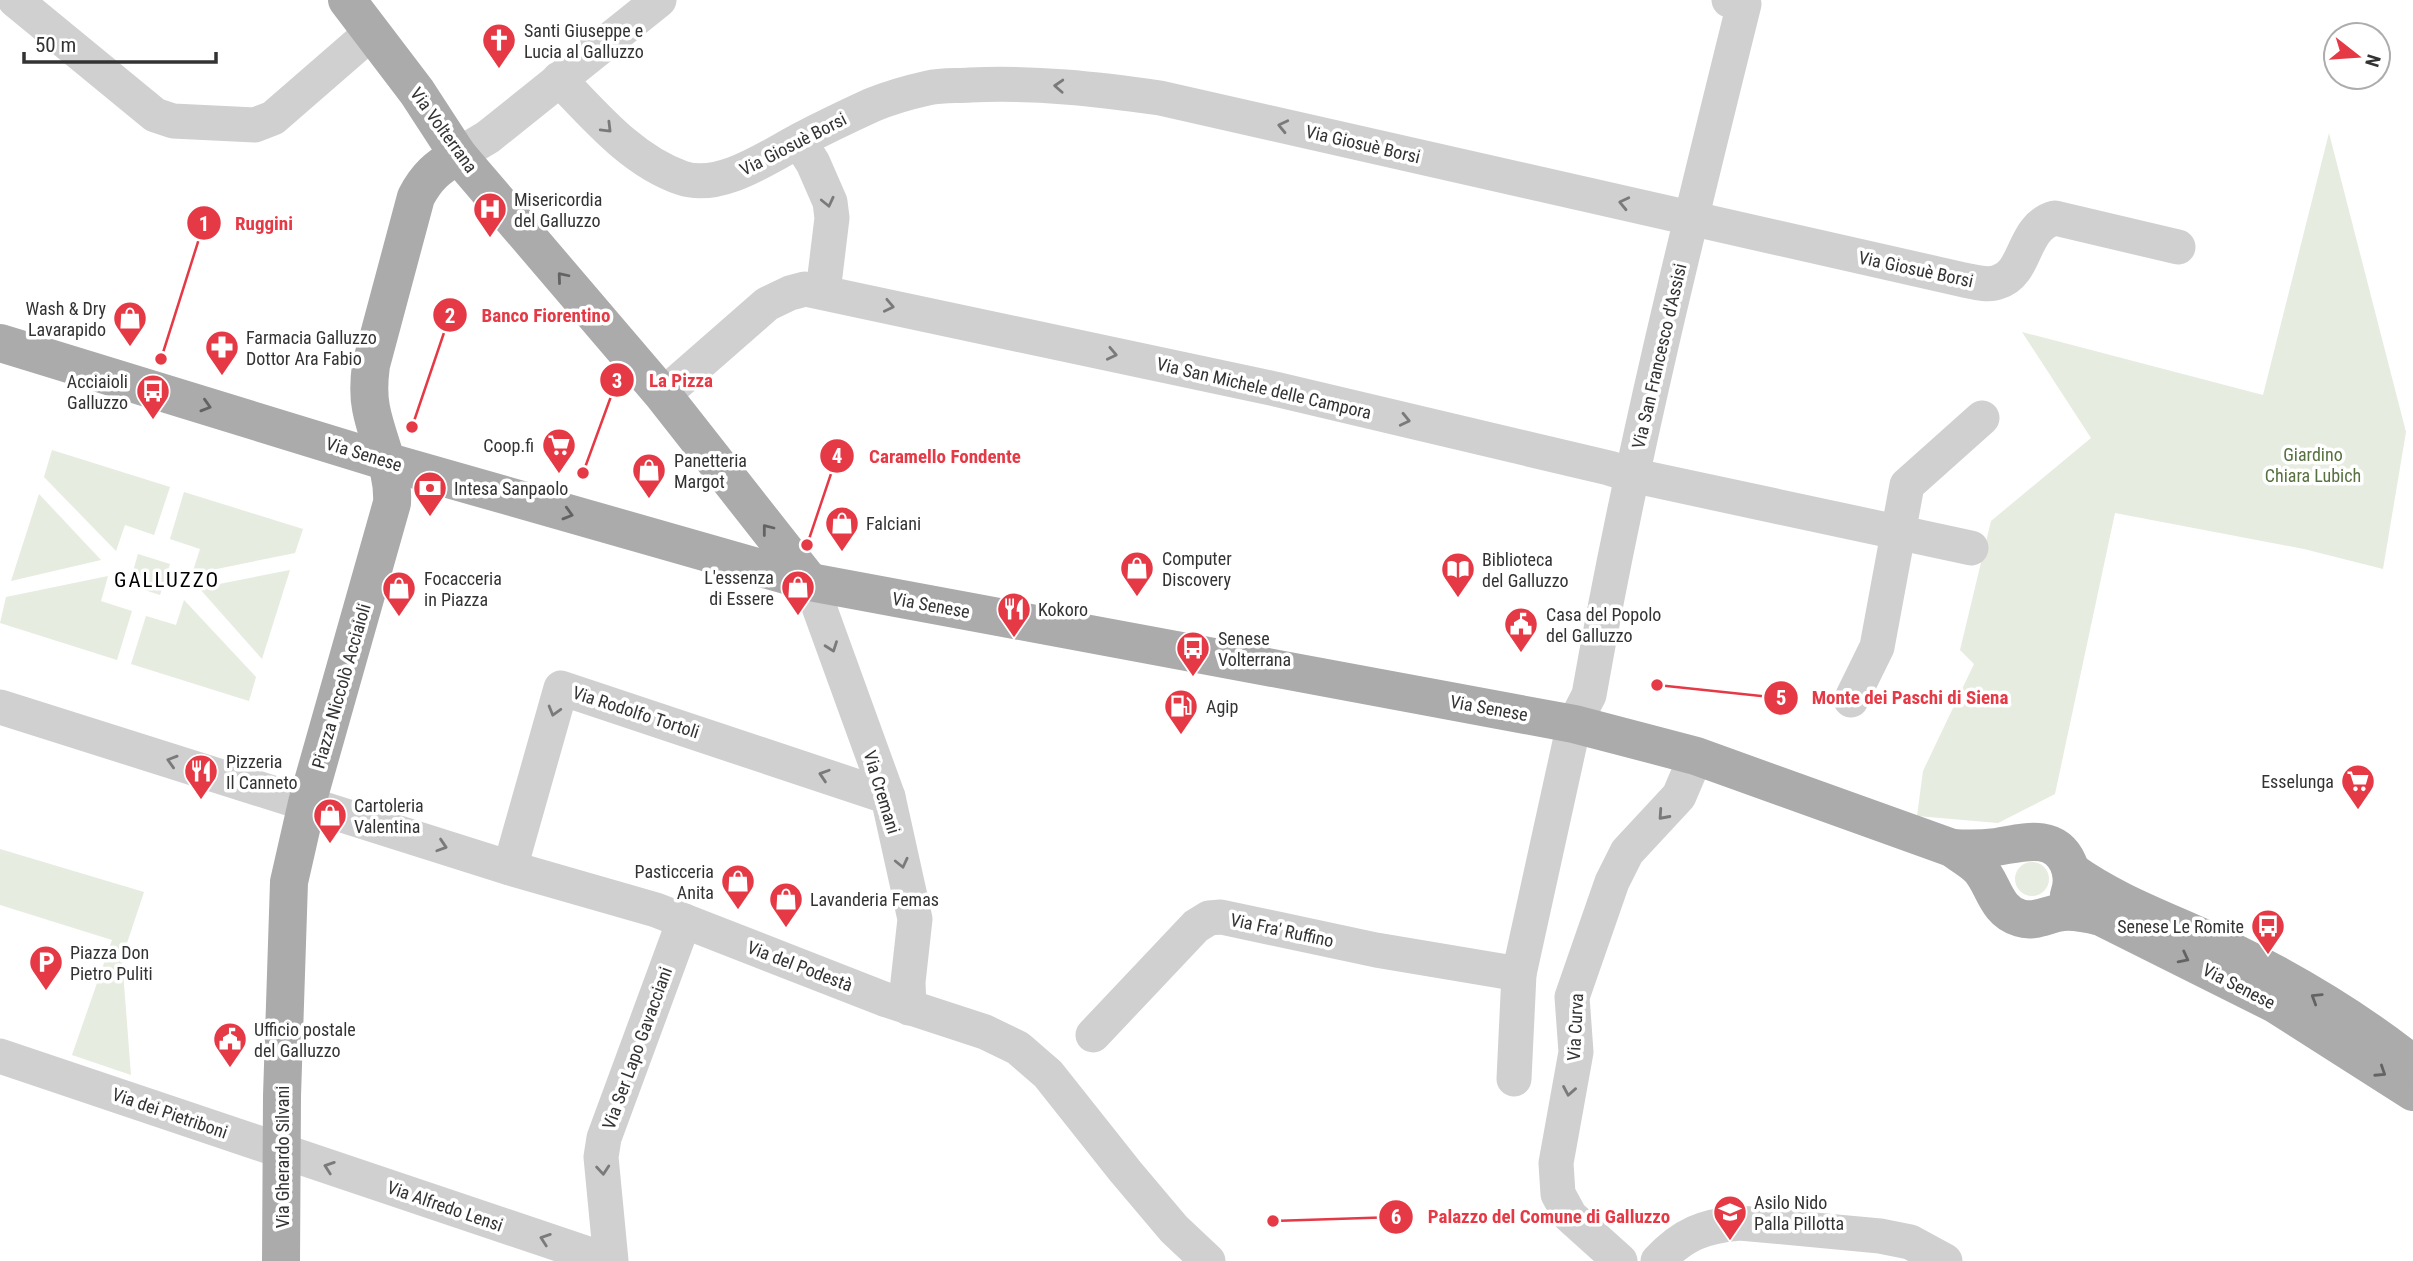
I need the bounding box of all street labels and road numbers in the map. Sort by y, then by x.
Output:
street label: Via Volterrana [406,83,482,177]
street label: Via Giosuè Borsi [736,108,850,180]
street label: Via Giosuè Borsi [1304,121,1422,167]
street label: Via Giosuè Borsi [1857,247,1975,291]
street label: Via San Francesco d'Assisi [1627,261,1691,451]
street label: Via San Michele delle Campora [1155,353,1373,423]
street label: Via Senese [323,432,405,476]
street label: Via Senese [890,588,972,622]
street label: Piazza Niccolò Acciaioli [307,601,375,771]
street label: Via Rodolfo Tortoli [570,682,702,742]
street label: Via Senese [1448,691,1530,725]
street label: Via Cremani [859,748,905,836]
street label: Via Fra' Ruffino [1228,909,1336,951]
street label: Via del Podestà [744,936,856,996]
street label: Via Senese [2199,959,2279,1013]
street label: Via Ser Lapo Gavacciani [598,964,676,1132]
street label: Via Curva [1563,993,1587,1061]
street label: Via dei Pietriboni [109,1083,231,1143]
street label: Via Gherardo Silvani [272,1086,293,1228]
street label: Via Alfredo Lensi [384,1176,506,1236]

